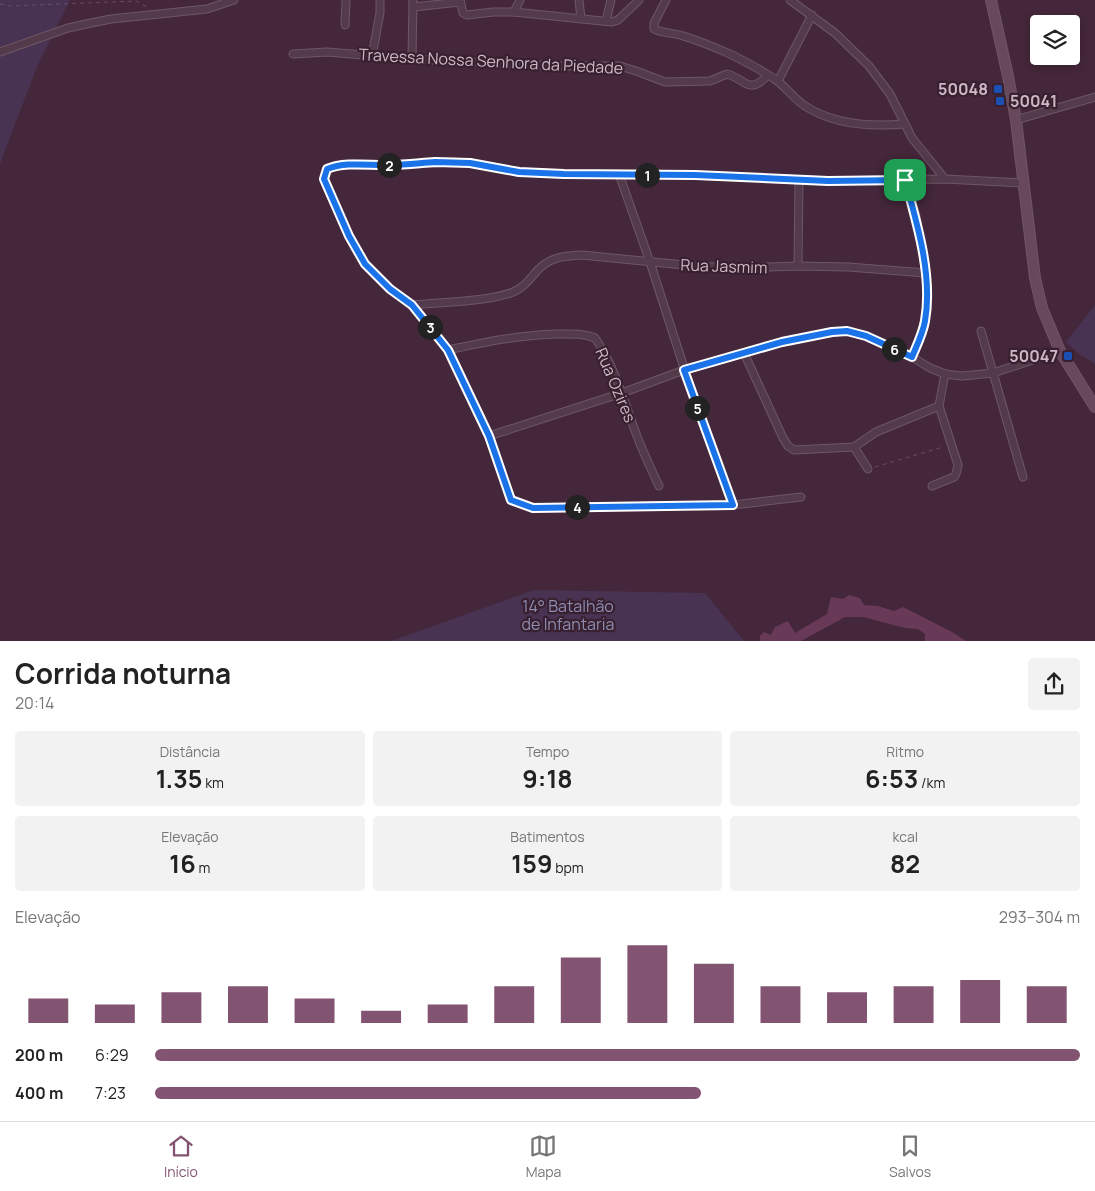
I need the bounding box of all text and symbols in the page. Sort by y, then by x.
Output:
map controls [1030,15,1080,65]
button: layers [1030,15,1080,65]
street label: Travessa Nossa Senhora da Piedade [358,43,624,79]
place label: 50048 [938,78,988,100]
marker: 50048 [992,83,1004,95]
place label: 50041 [1010,90,1057,112]
marker: 50041 [994,95,1006,107]
pin: 2 [376,152,402,178]
text: 2 [385,156,394,175]
pin [884,159,926,201]
pin: 1 [634,162,660,188]
text: 1 [644,166,651,185]
icon: arrive [891,166,919,194]
street label: Rua Jasmim [680,253,768,279]
pin: 3 [418,314,442,340]
text: 3 [426,318,435,337]
pin: 6 [882,336,906,362]
text: 6 [890,340,899,359]
street label: Rua Ozires [590,344,642,426]
place label: 50047 [1009,345,1058,367]
marker: 50047 [1062,350,1074,362]
pin: 5 [684,396,710,420]
text: 5 [693,399,702,418]
pin: 4 [564,494,590,520]
text: 4 [573,498,582,517]
park label: 14° Batalhão de Infantaria [522,595,614,635]
text: Corrida noturna [15,654,231,692]
button: share [1028,658,1080,710]
text: 20:14 [15,692,54,714]
text: Distância [160,742,220,761]
text: Tempo [526,742,569,761]
text: Ritmo [886,742,924,761]
text: 1.35 [156,761,202,796]
text: 9:18 [522,761,573,796]
text: 6:53 [865,761,918,796]
text: km [202,773,224,792]
text: /km [918,773,945,792]
text: Elevação [161,827,219,846]
text: Batimentos [510,827,585,846]
text: kcal [892,827,918,846]
text: 16 [169,846,196,881]
text: 159 [511,846,552,881]
text: 82 [890,846,920,881]
text: m [196,858,210,877]
text: bpm [552,858,584,877]
text: Elevação [15,906,81,928]
text: 293–304 m [999,906,1080,928]
text: 200 m [15,1044,63,1066]
text: 6:29 [95,1044,129,1066]
text: 400 m [15,1082,63,1104]
text: 7:23 [95,1082,126,1104]
tab: Início [164,1132,198,1181]
tab: Mapa [526,1132,561,1181]
tab: Salvos [889,1132,931,1181]

